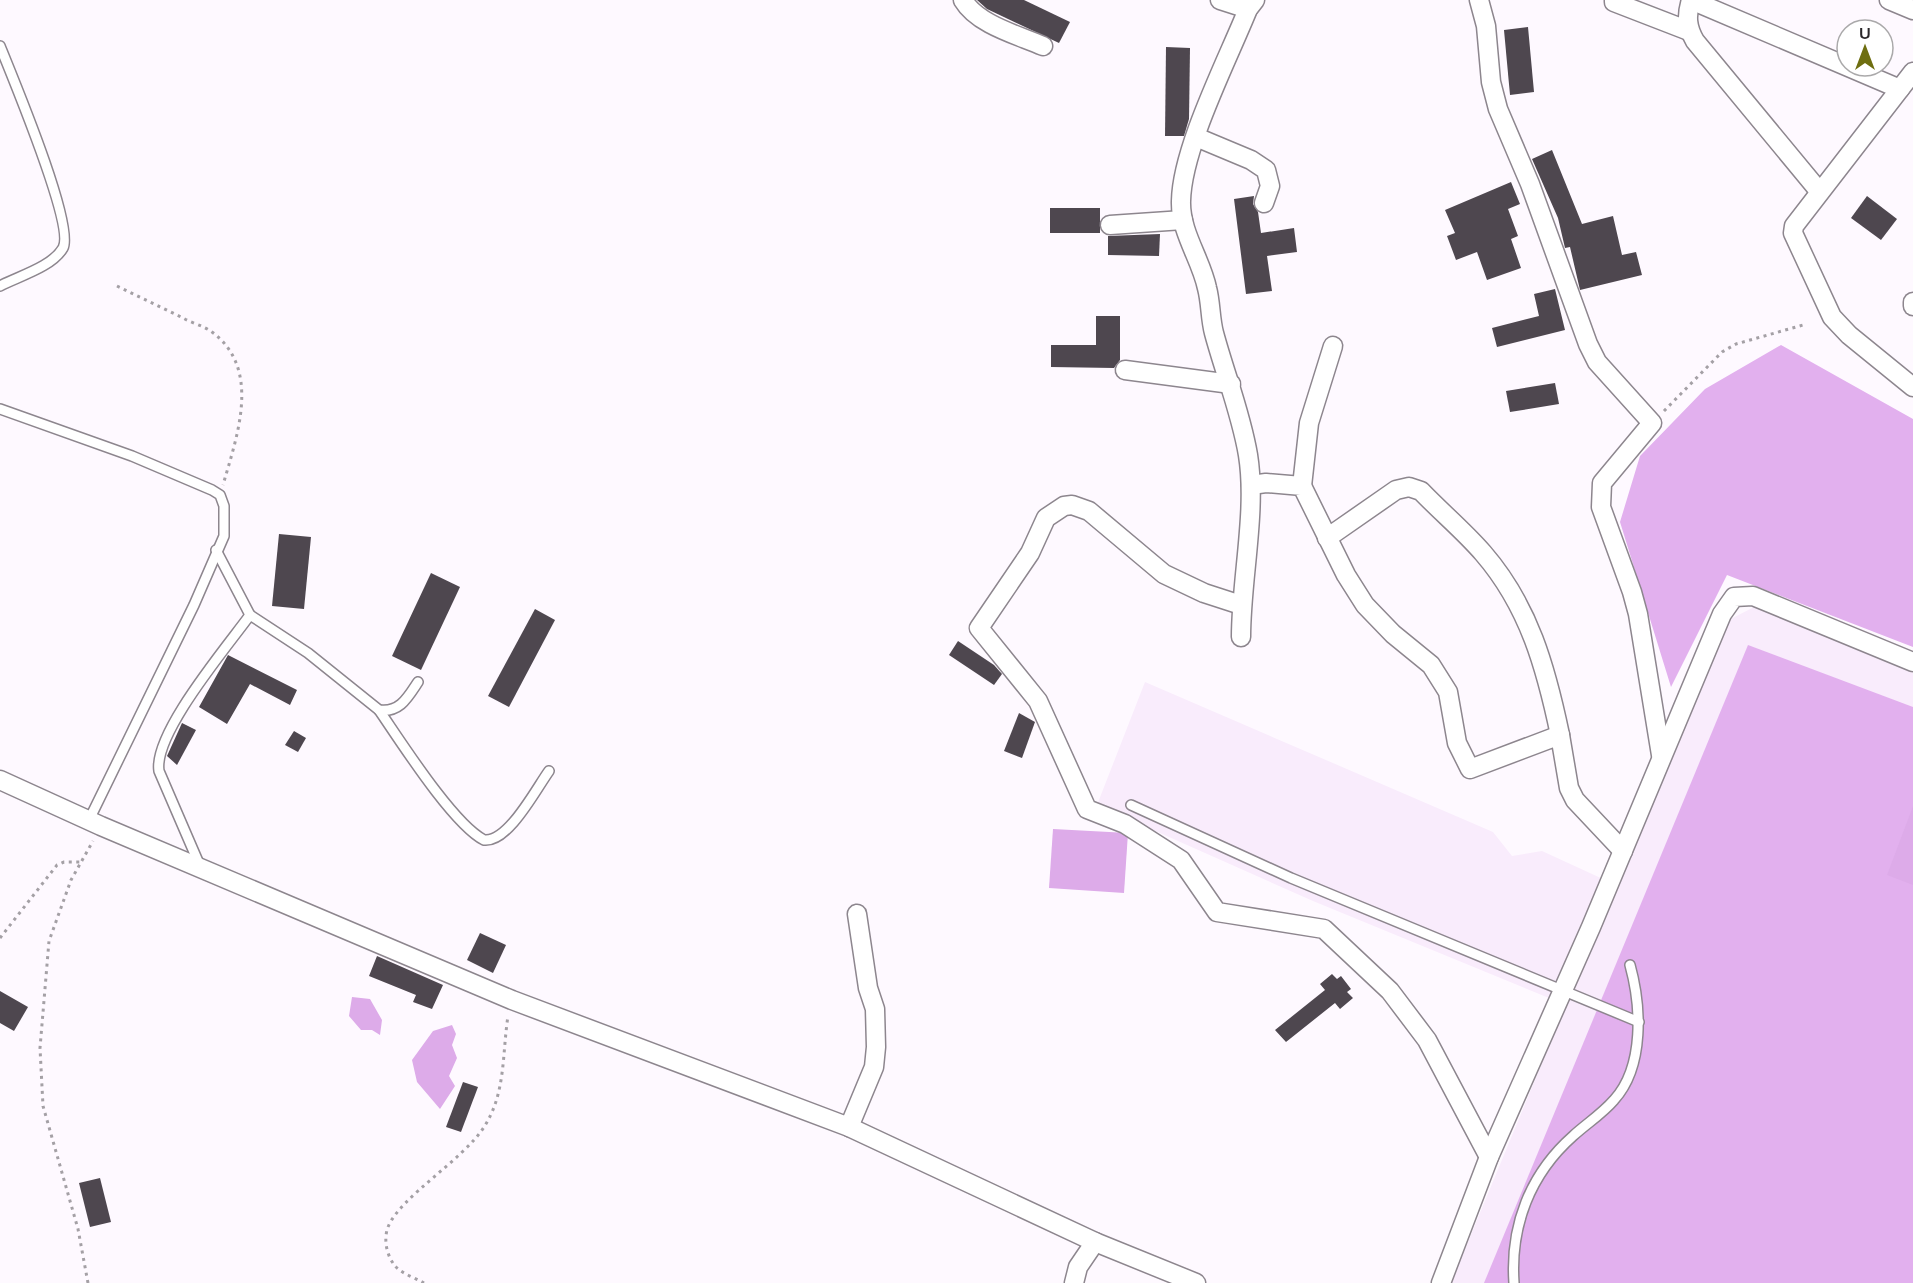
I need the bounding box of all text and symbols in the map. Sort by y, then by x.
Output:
north arrow [1835,18,1895,78]
text: U [1859,23,1871,45]

